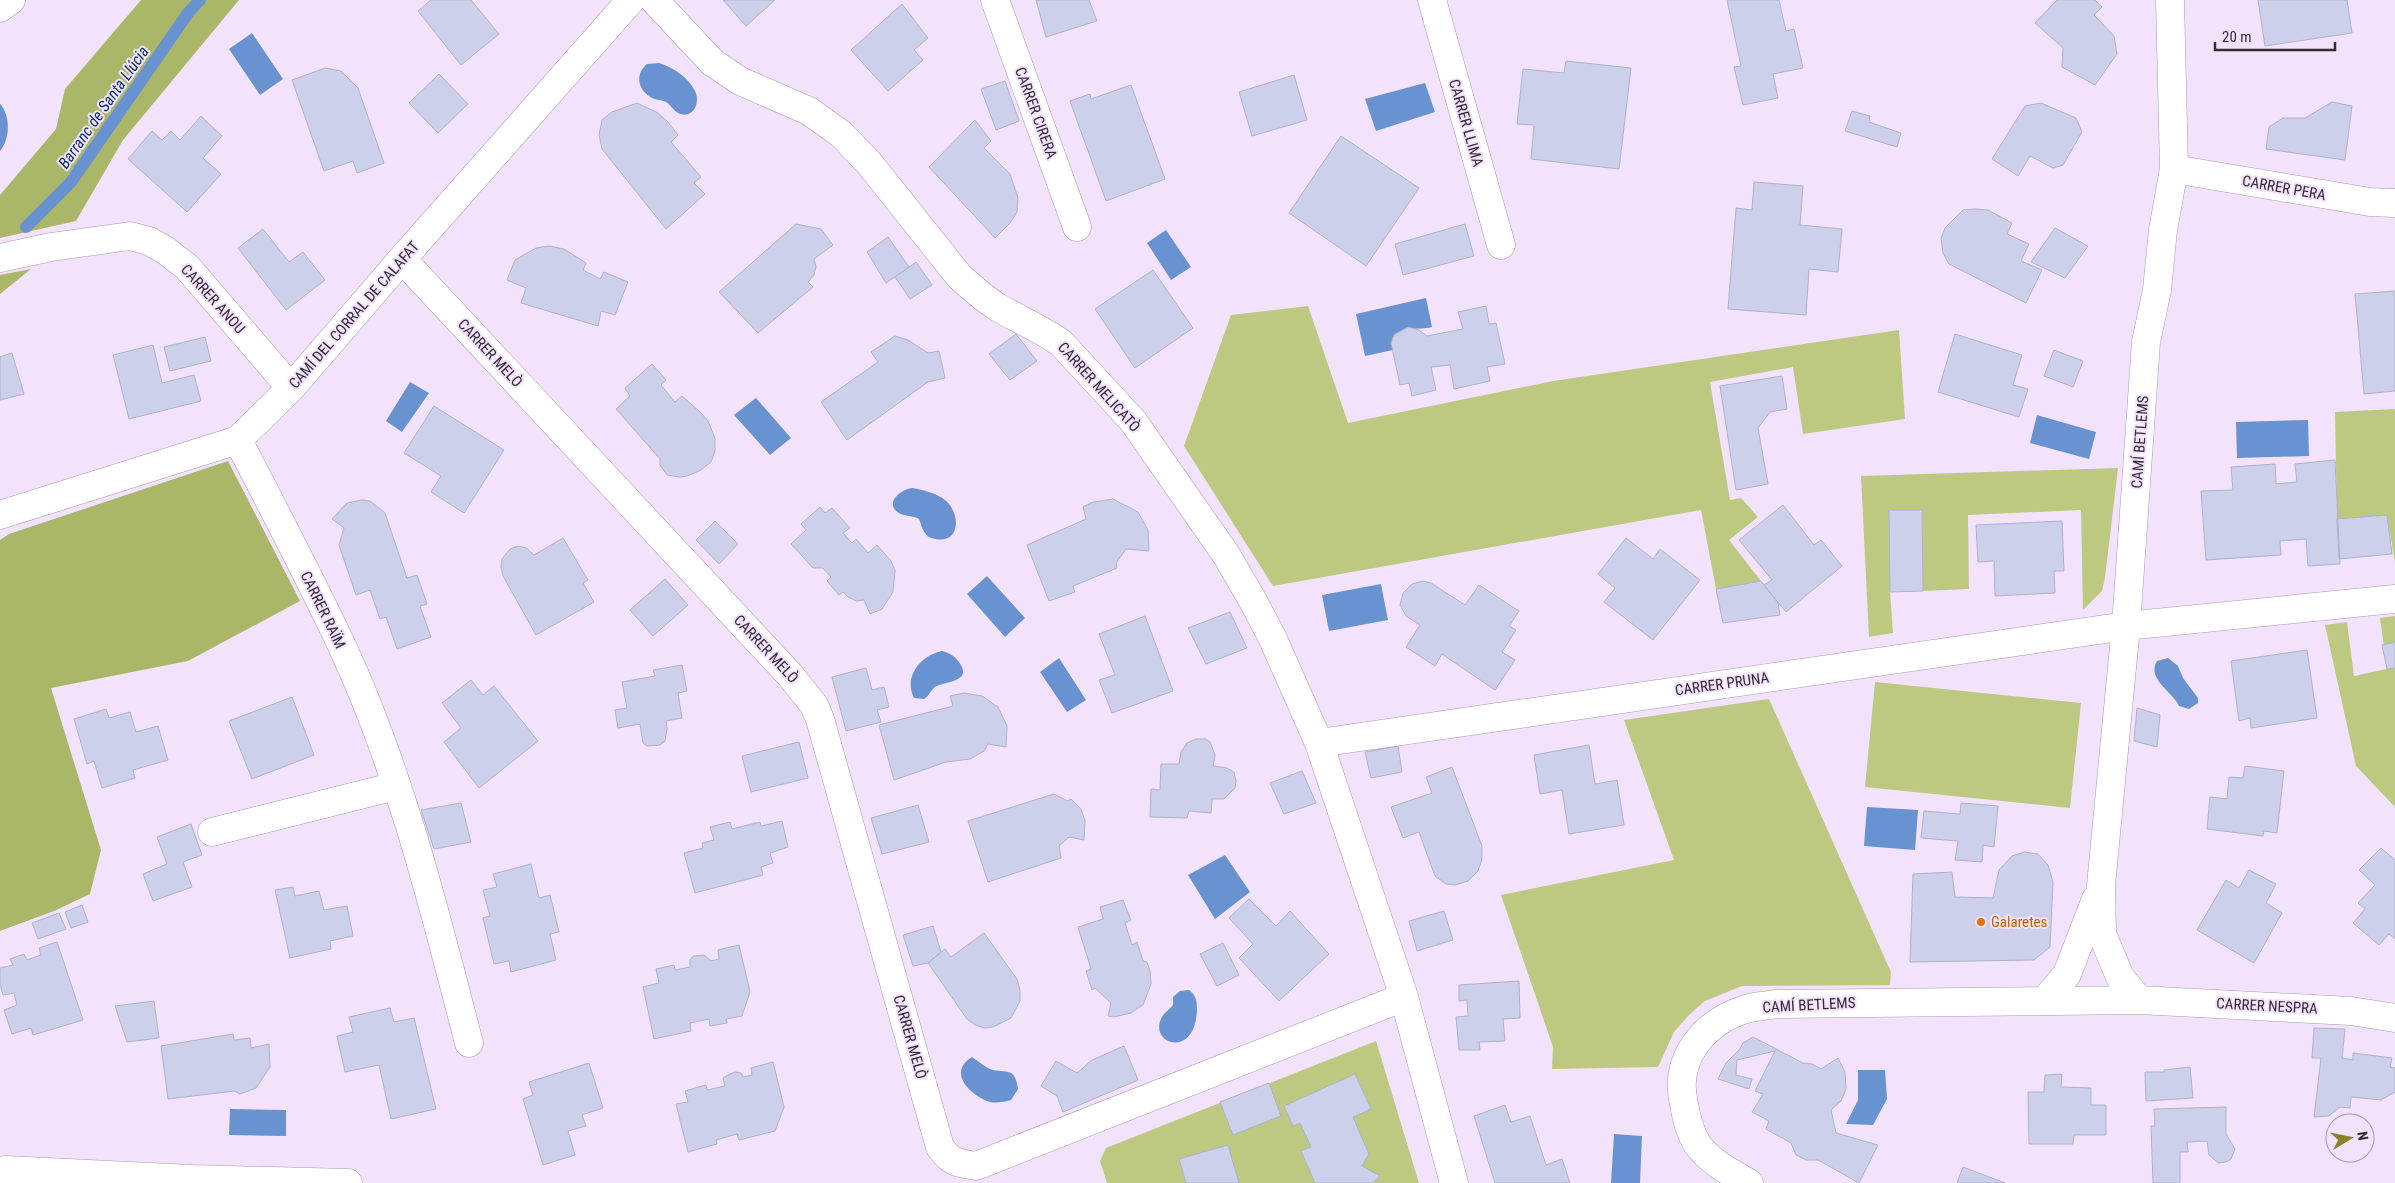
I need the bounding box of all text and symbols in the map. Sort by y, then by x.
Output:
scale bar [2215,20,2335,52]
text: 20 m [2222,28,2252,46]
water label: Barranc de Santa Llúcia [54,43,153,172]
street label: CARRER CIRERA [1011,65,1061,162]
street label: CARRER LLIMA [1445,77,1487,169]
street label: CARRER PERA [2241,172,2327,204]
street label: CAMÍ DEL CORRAL DE CALAFAT [285,238,423,392]
street label: CARRER ANOU [177,261,249,337]
street label: CARRER MELÒ [454,315,526,391]
street label: CARRER MELICATÒ [1054,338,1144,436]
street label: CAMÍ BETLEMS [2128,395,2152,489]
street label: CARRER RAÏM [297,568,349,652]
street label: CARRER MELÒ [730,611,802,687]
street label: CARRER PRUNA [1674,668,1770,700]
place label: Galaretes [1991,913,2048,931]
marker: Galaretes [1975,916,1987,928]
street label: CARRER MELÒ [889,993,931,1081]
street label: CAMÍ BETLEMS [1762,994,1856,1016]
street label: CARRER NESPRA [2216,994,2318,1018]
north arrow [2325,1113,2375,1163]
text: N [2354,1130,2371,1141]

